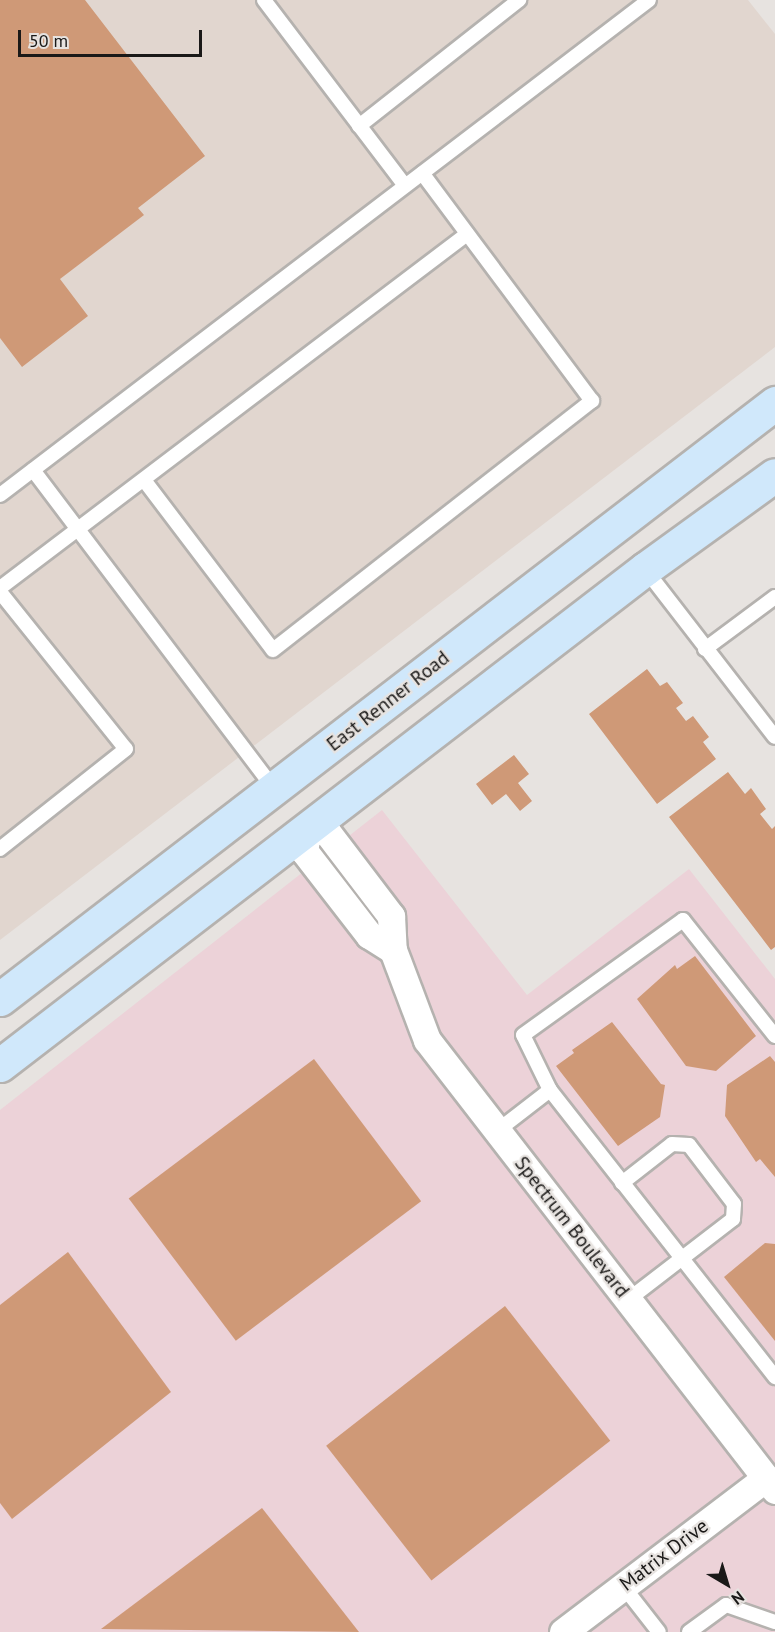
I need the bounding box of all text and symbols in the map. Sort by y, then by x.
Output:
scale bar [21,18,206,56]
text: 50 m [29,29,68,52]
street label: East Renner Road [322,646,454,756]
street label: Spectrum Boulevard [510,1152,634,1302]
street label: Matrix Drive [615,1514,713,1596]
north arrow [697,1554,757,1614]
text: N [728,1587,748,1609]

